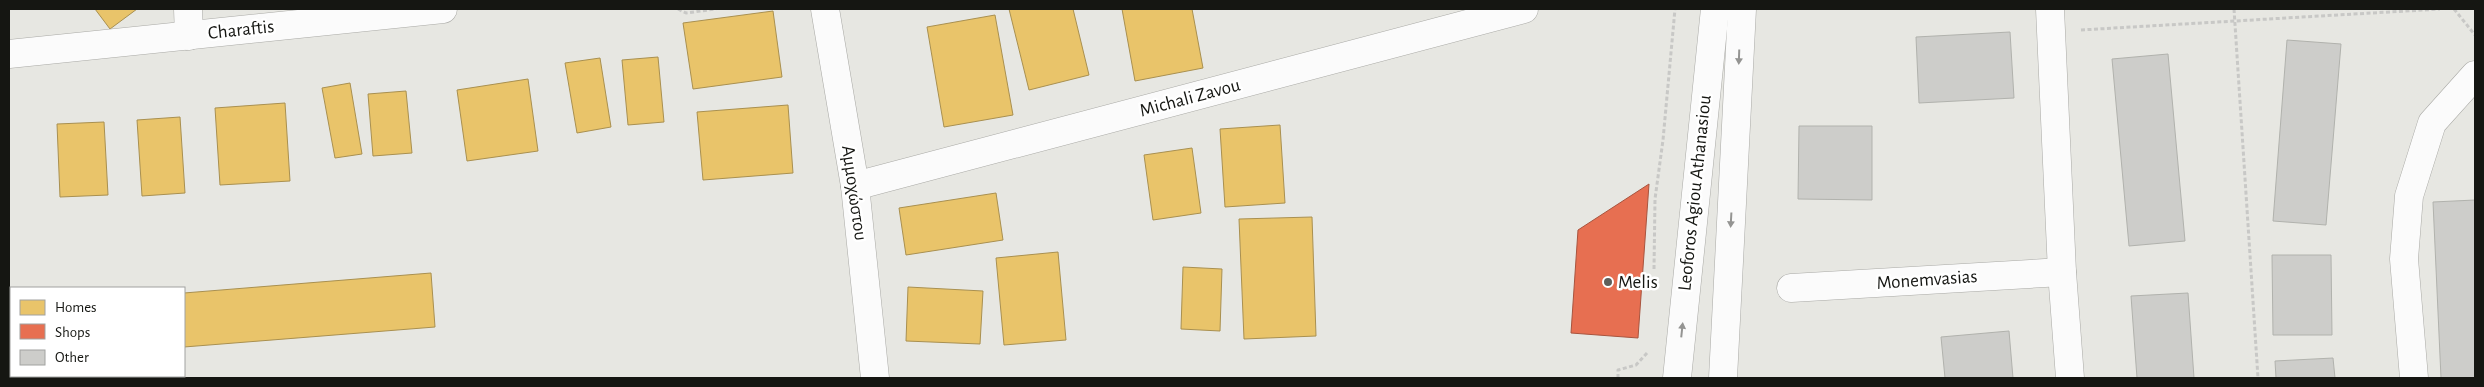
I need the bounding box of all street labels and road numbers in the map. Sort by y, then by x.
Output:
street label: Charaftis [207,17,275,43]
street label: Michali Zavou [1138,75,1243,121]
street label: Leoforos Agiou Athanasiou [1675,94,1715,292]
street label: Αμμοχώστου [838,144,870,242]
street label: Monemvasias [1876,267,1978,293]

